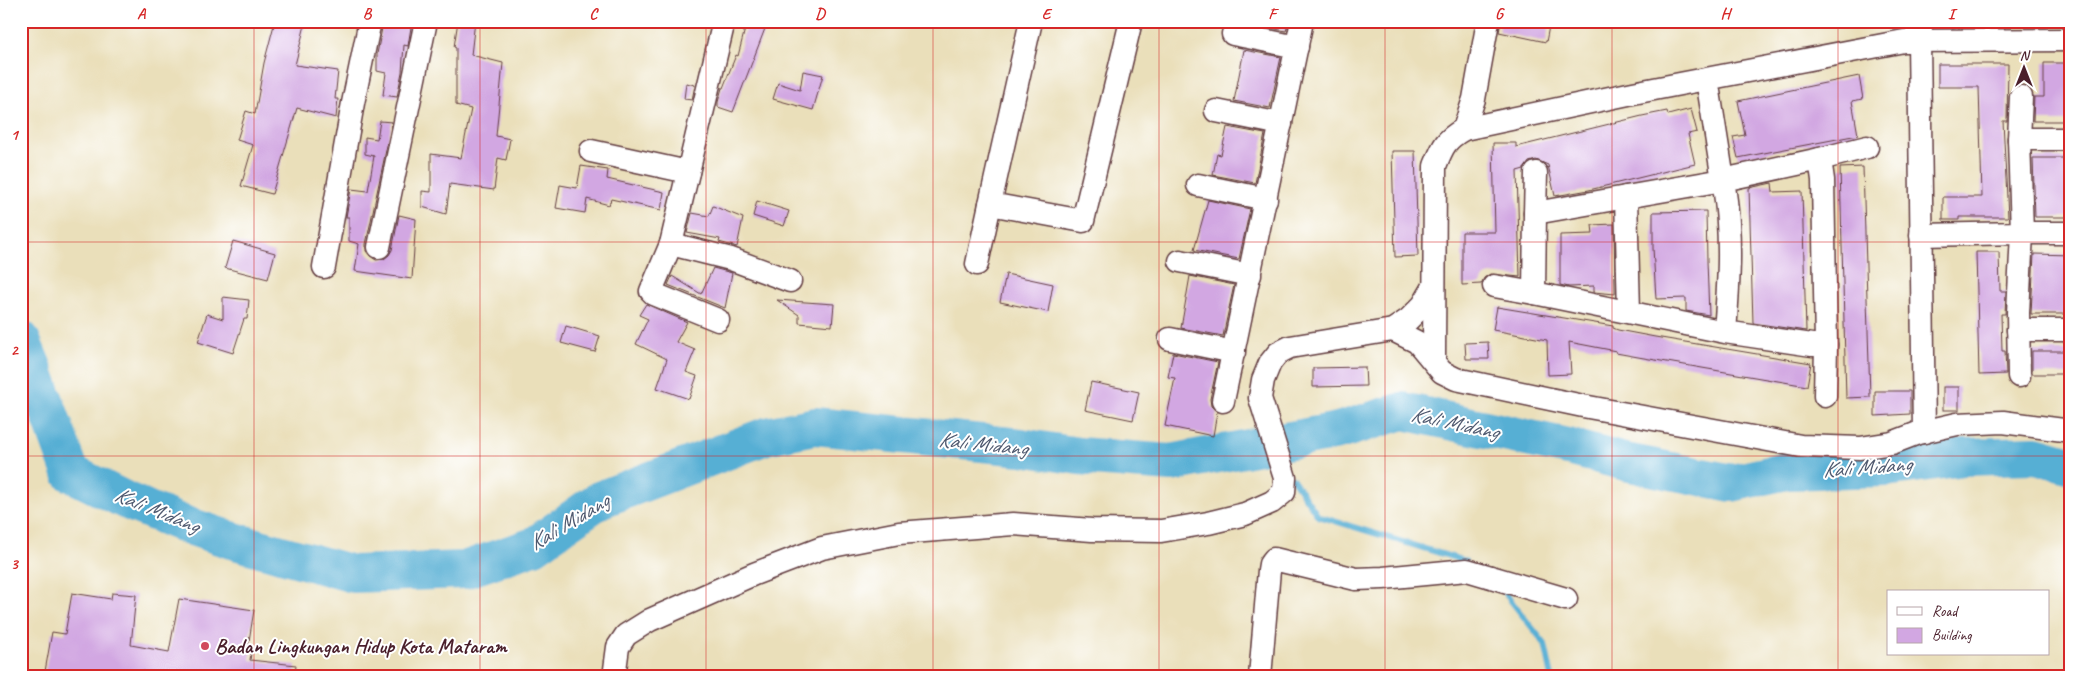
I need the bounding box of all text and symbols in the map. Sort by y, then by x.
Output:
text: A [137,4,147,24]
text: B [363,4,373,24]
text: C [589,4,599,24]
text: D [815,4,826,24]
text: E [1042,4,1053,24]
text: F [1268,4,1279,24]
text: G [1495,4,1505,24]
text: H [1720,4,1732,24]
text: I [1948,4,1958,24]
north arrow [2000,42,2050,92]
text: N [2020,47,2031,64]
text: 1 [10,125,19,145]
text: 2 [10,340,19,360]
water label: Kali Midang [1409,400,1504,447]
water label: Kali Midang [937,425,1032,463]
water label: Kali Midang [1822,450,1915,484]
water label: Kali Midang [111,480,206,541]
water label: Kali Midang [524,485,617,557]
text: 3 [10,554,19,574]
legend [1887,590,2050,656]
text: Road [1932,602,1959,621]
text: Building [1932,626,1972,645]
place label: Badan Lingkungan Hidup Kota Mataram [215,633,508,659]
marker: Badan Lingkungan Hidup Kota Mataram [199,640,211,652]

